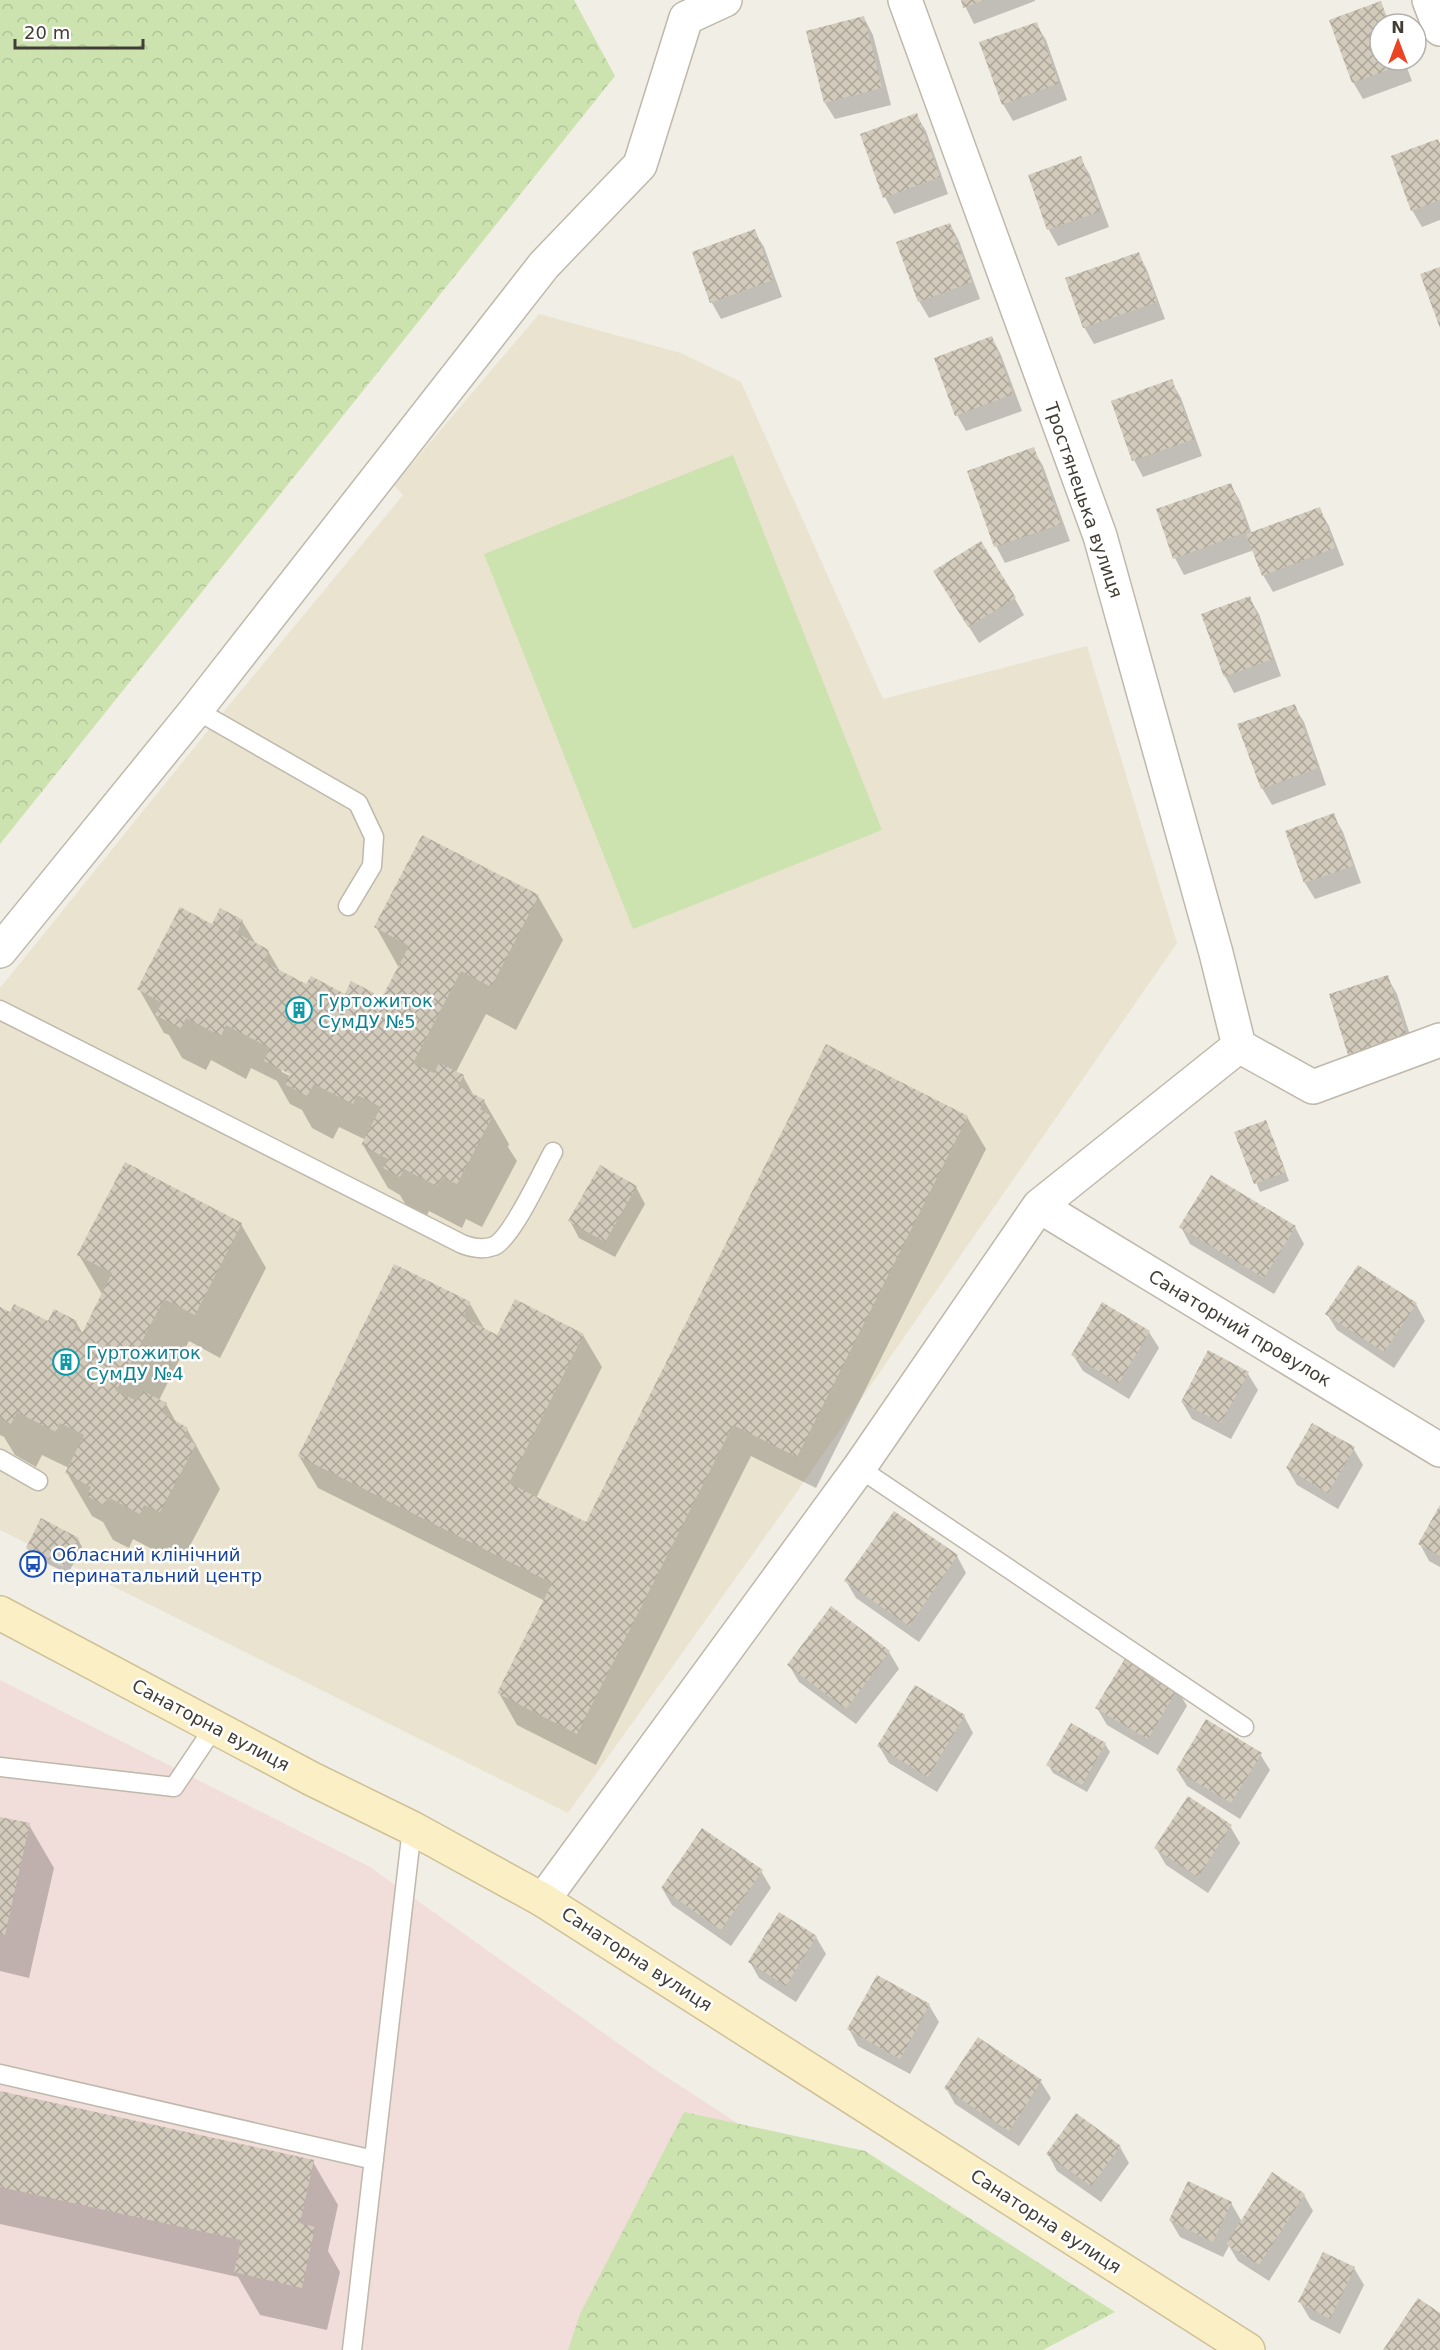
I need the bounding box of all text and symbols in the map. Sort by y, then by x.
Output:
scale bar [15,12,142,50]
north arrow [1368,12,1428,72]
text: N [1391,18,1405,37]
text: 20 m [24,22,70,43]
street label: Тростянецька вулиця [1040,398,1127,601]
place label: Гуртожиток СумДУ №5 [318,990,433,1032]
building icon: Гуртожиток СумДУ №5 [284,995,314,1025]
street label: Санаторний провулок [1145,1265,1335,1391]
place label: Гуртожиток СумДУ №4 [86,1342,201,1384]
building icon: Гуртожиток СумДУ №4 [51,1347,81,1377]
place label: Обласний клінічний перинатальний центр [52,1544,262,1586]
bus stop icon: Обласний клінічний перинатальний центр [18,1549,48,1579]
street label: Санаторна вулиця [129,1675,293,1775]
street label: Санаторна вулиця [558,1902,716,2016]
street label: Санаторна вулиця [967,2164,1125,2278]

